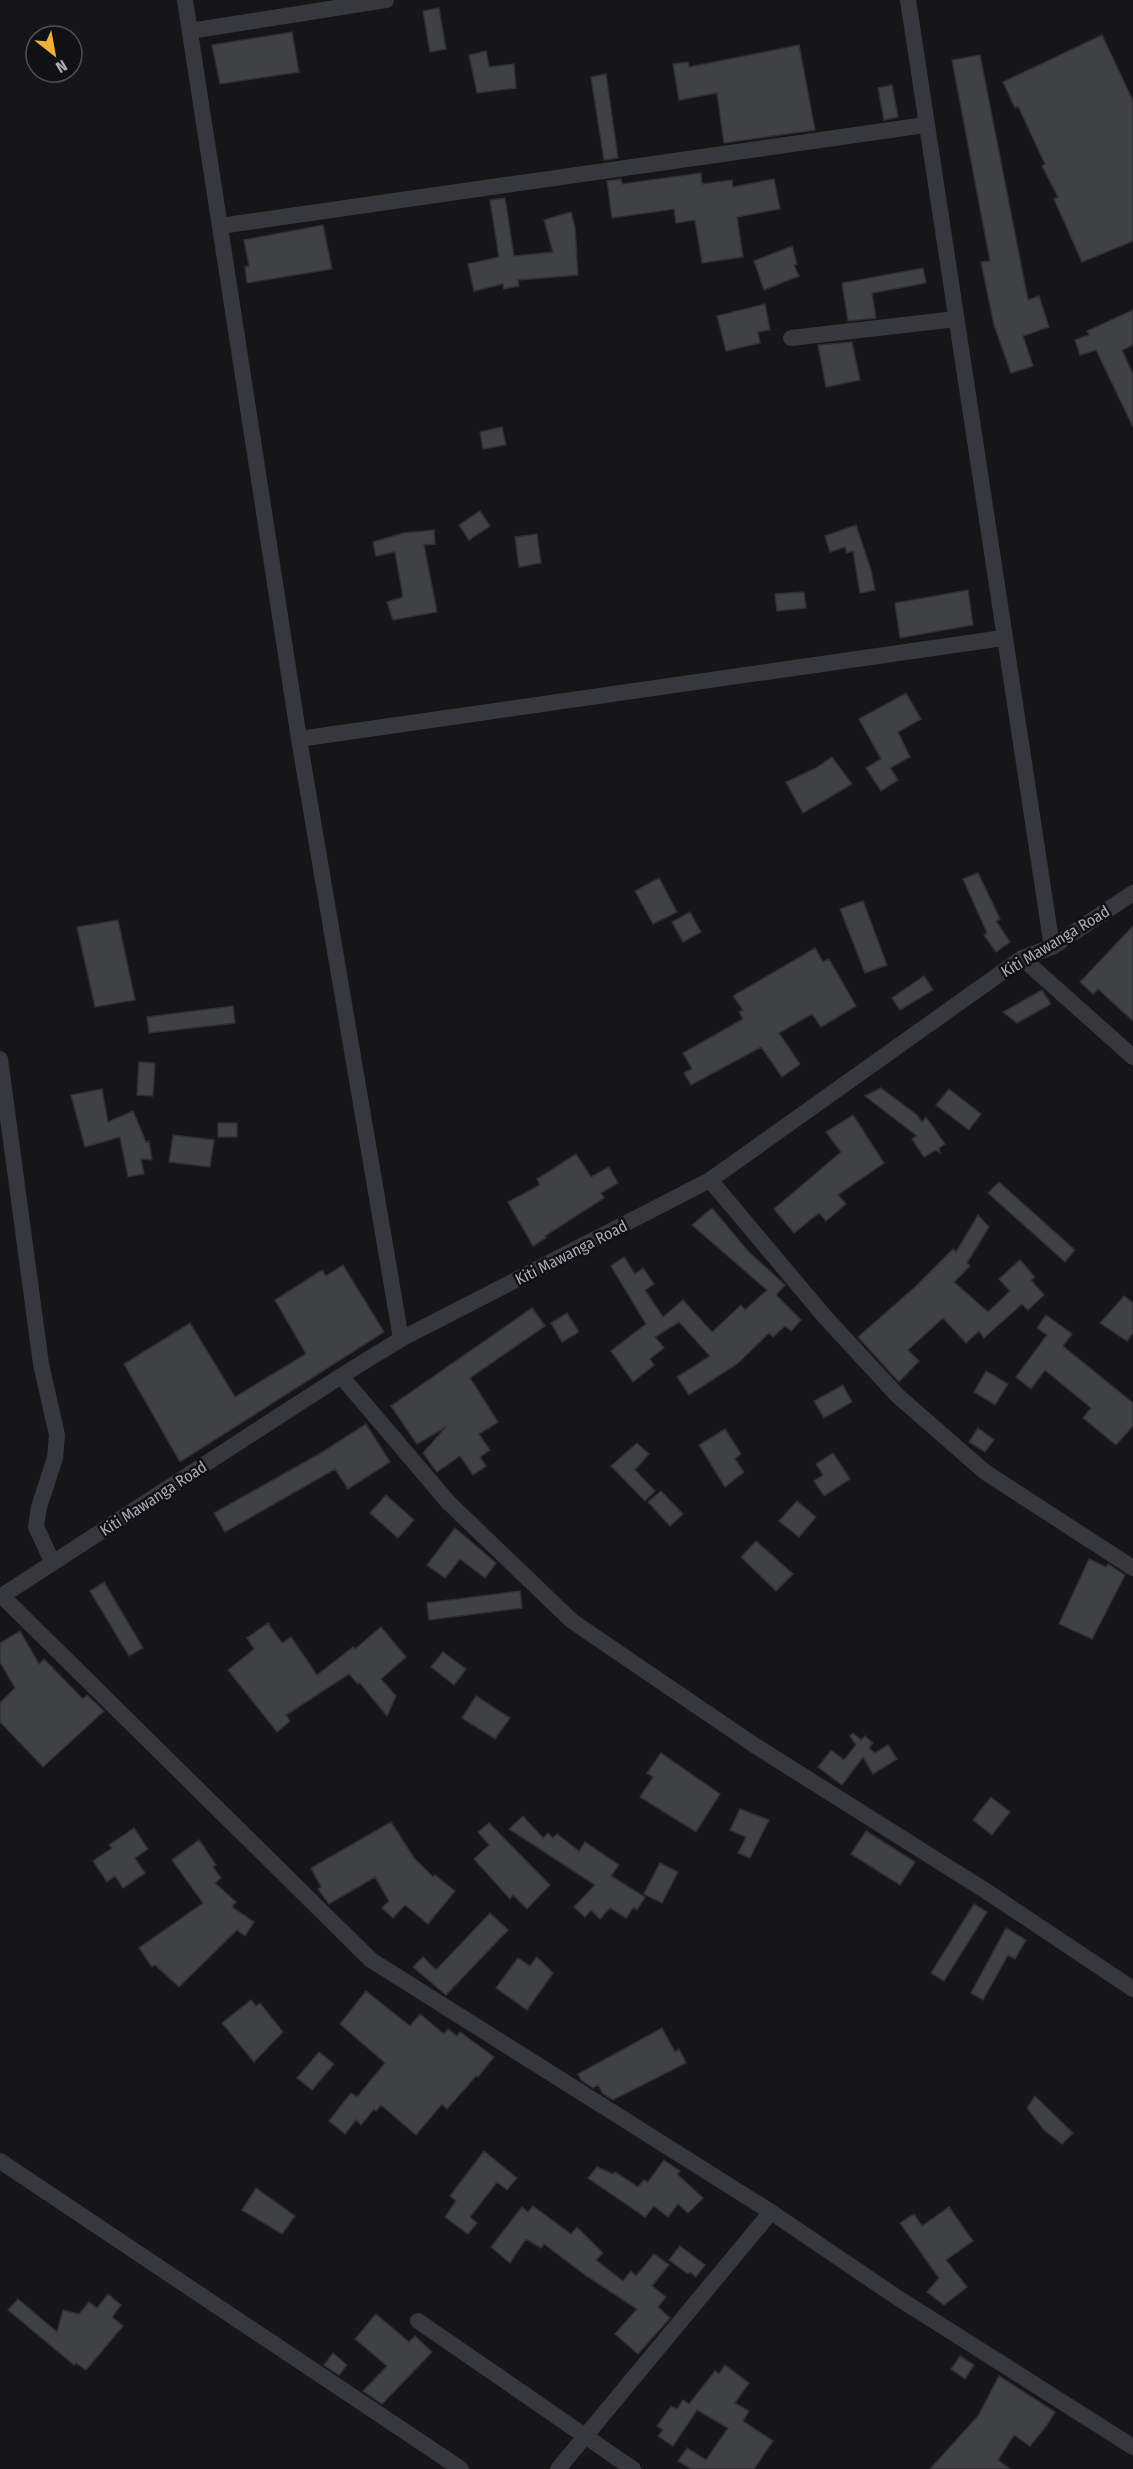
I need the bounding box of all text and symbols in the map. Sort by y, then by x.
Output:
north arrow [24,24,84,84]
text: N [52,56,70,77]
street label: Kiti Mawanga Road [998,902,1113,981]
street label: Kiti Mawanga Road [512,1216,630,1289]
street label: Kiti Mawanga Road [96,1457,210,1540]

